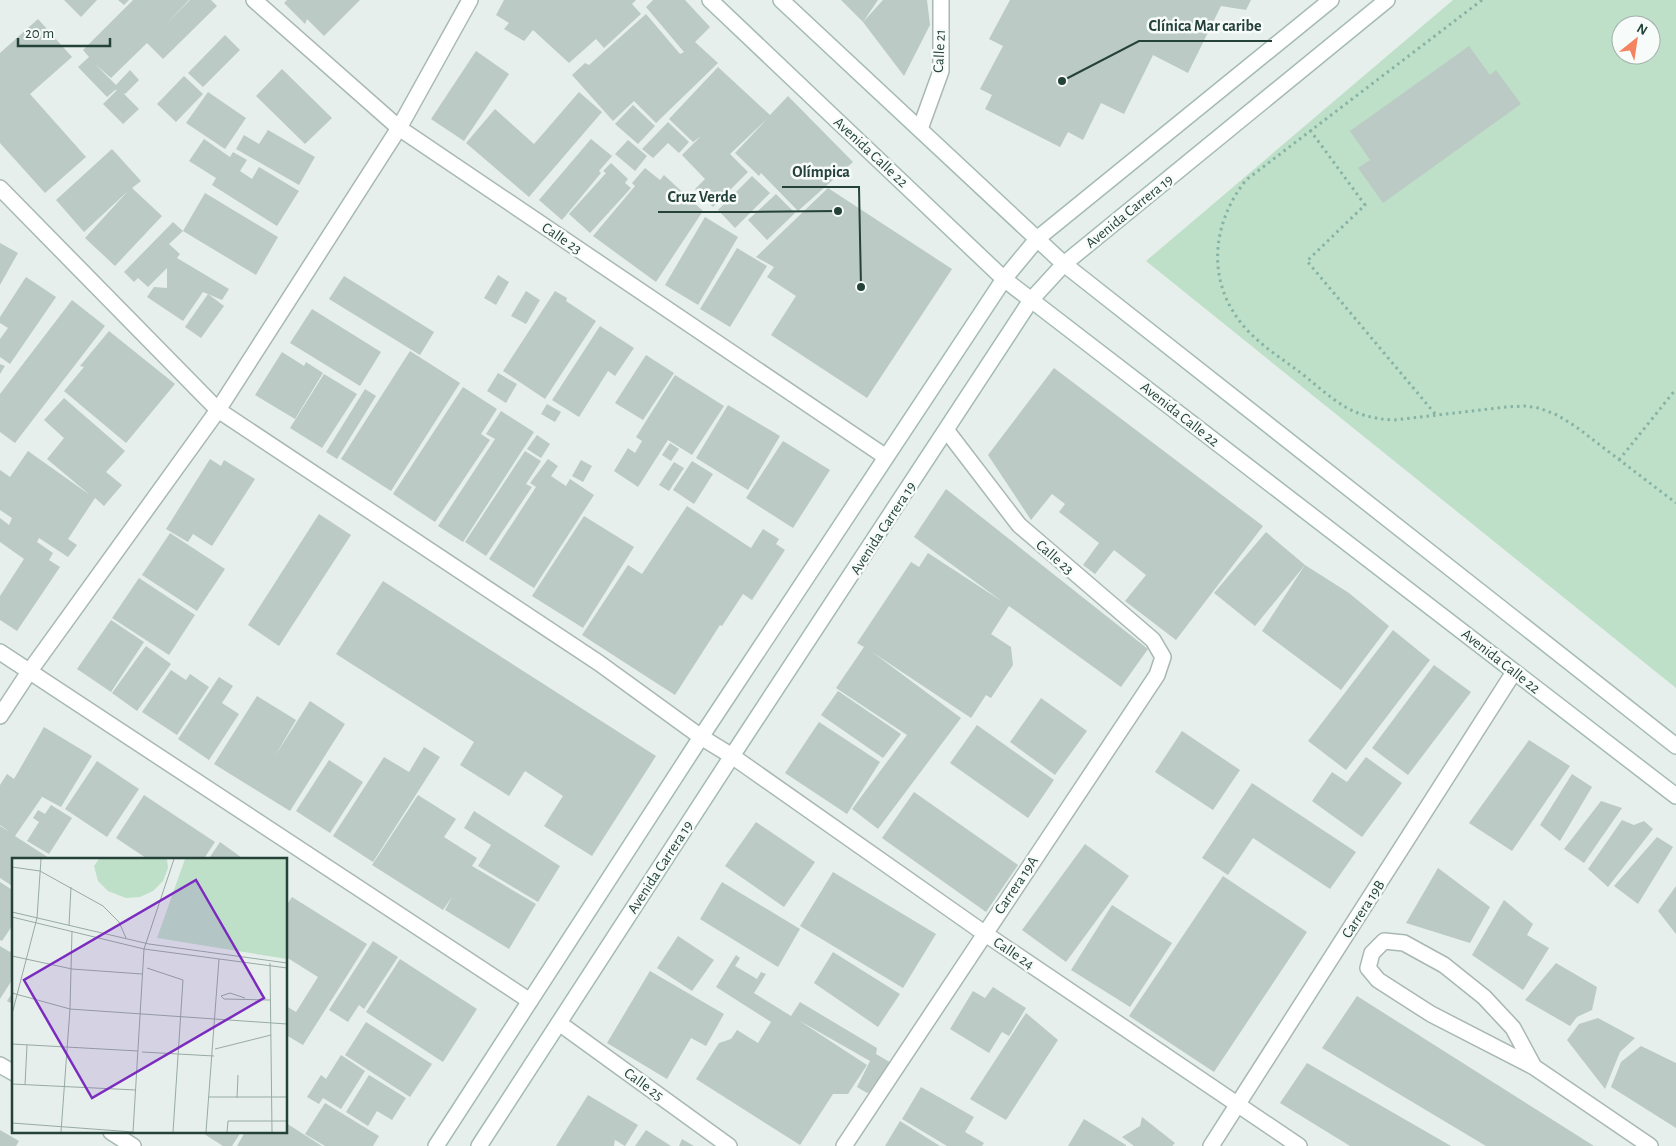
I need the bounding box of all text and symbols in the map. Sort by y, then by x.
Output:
callout: Clínica Mar caribe [1139,10,1272,41]
scale bar [18,15,110,47]
north arrow [1611,15,1661,65]
text: Clínica Mar caribe [1149,18,1262,34]
text: N [1634,21,1650,38]
text: 20 m [25,26,54,41]
street label: Calle 21 [931,29,948,73]
street label: Avenida Calle 22 [831,114,911,190]
callout: Olímpica [782,156,859,187]
text: Olímpica [792,164,850,180]
street label: Avenida Carrera 19 [1083,172,1176,251]
callout: Cruz Verde [658,181,747,212]
text: Cruz Verde [668,189,737,205]
street label: Calle 23 [539,220,584,257]
street label: Avenida Calle 22 [1138,379,1222,450]
street label: Avenida Carrera 19 [848,479,919,577]
street label: Calle 23 [1033,537,1076,578]
street label: Avenida Calle 22 [1459,626,1543,697]
street label: Avenida Carrera 19 [625,818,696,916]
street label: Carrera 19A [992,853,1041,917]
inset map [12,858,288,1134]
street label: Carrera 19B [1339,878,1388,941]
street label: Calle 24 [991,934,1037,972]
street label: Calle 25 [621,1065,666,1104]

